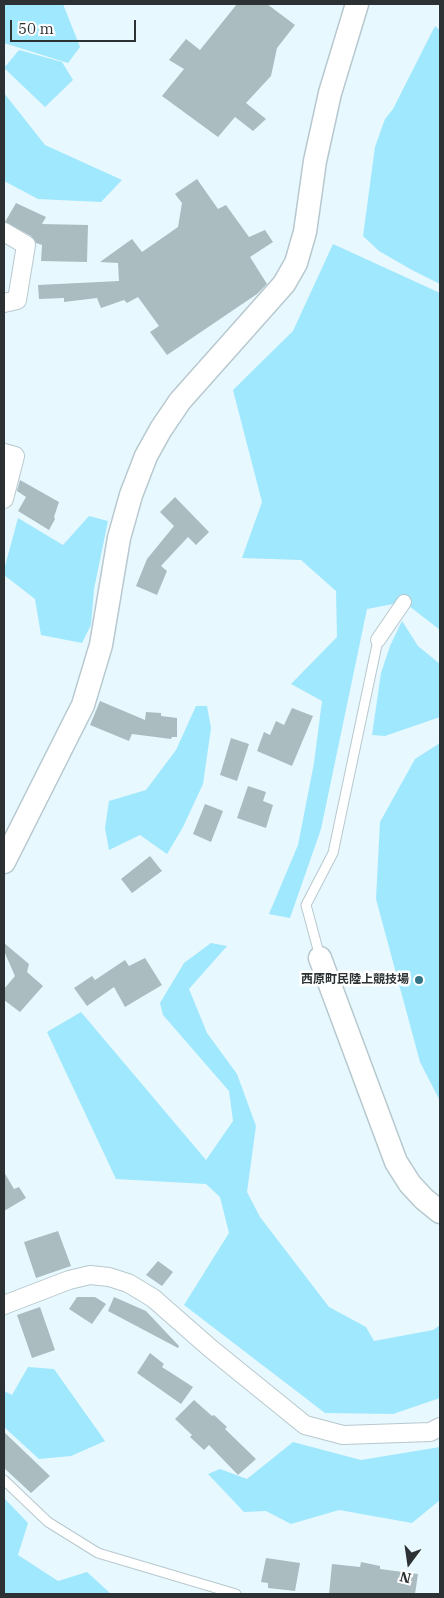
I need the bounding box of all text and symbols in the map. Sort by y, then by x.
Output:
scale bar [12,10,139,42]
text: 50 m [18,19,54,38]
place label: 西原町民陸上競技場 [301,973,409,987]
marker: 西原町民陸上競技場 [413,974,425,986]
north arrow [384,1538,434,1588]
text: N [398,1567,413,1588]

